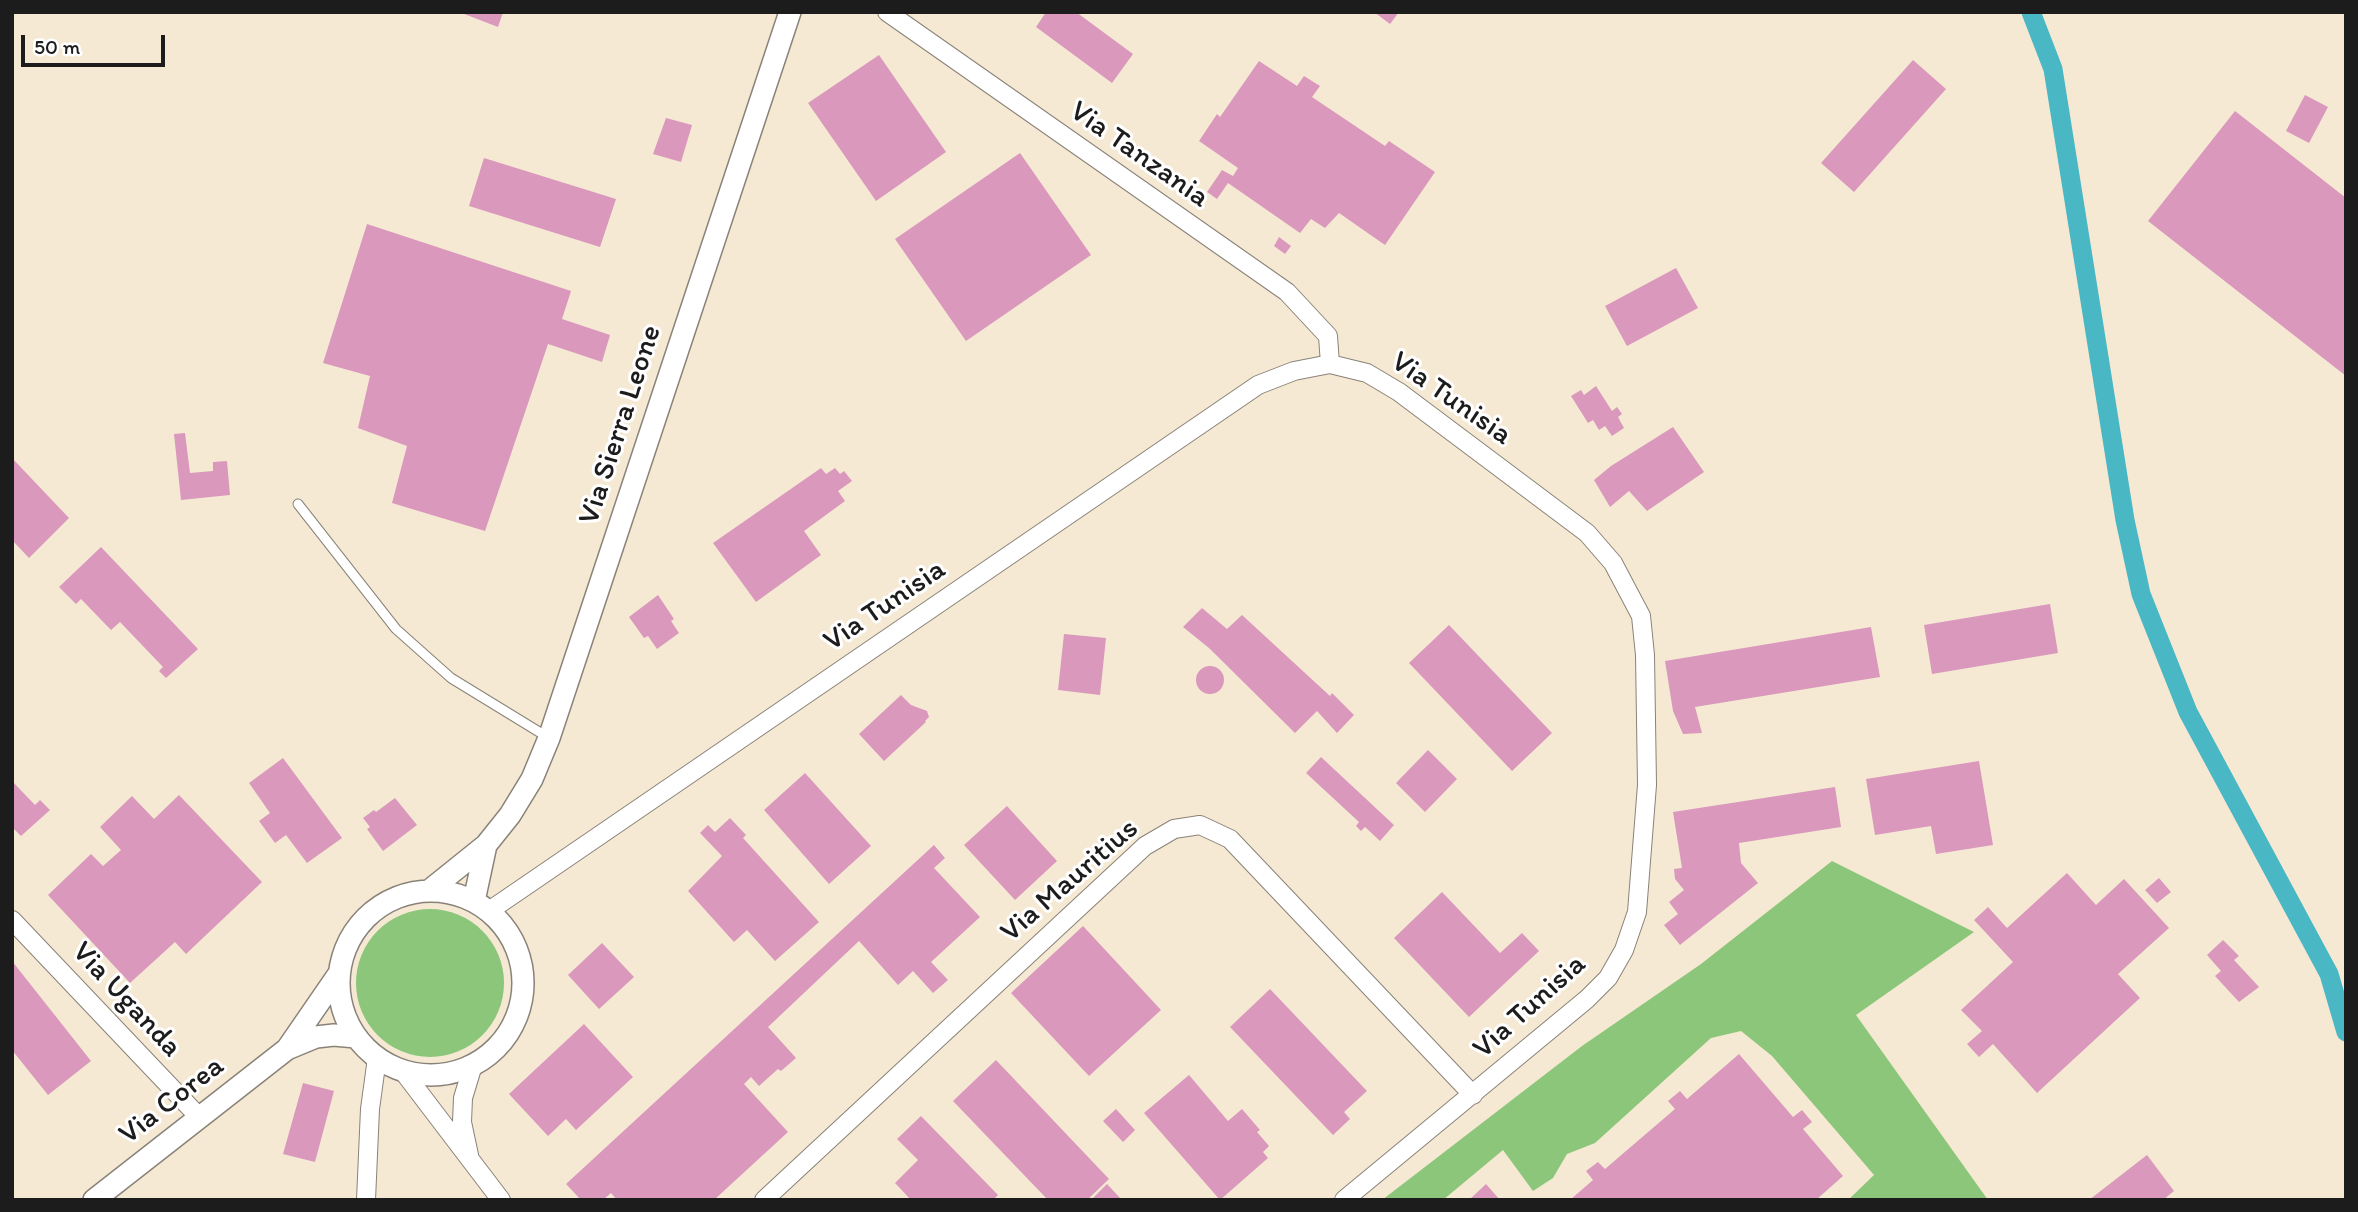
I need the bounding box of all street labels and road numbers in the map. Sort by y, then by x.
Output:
street label: Via Tanzania [1062,94,1216,216]
street label: Via Sierra Leone [572,321,670,529]
street label: Via Tunisia [1384,344,1518,454]
street label: Via Tunisia [817,552,953,660]
street label: Via Mauritius [994,811,1146,951]
street label: Via Uganda [64,935,188,1065]
street label: Via Tunisia [1466,947,1594,1067]
street label: Via Corea [112,1049,232,1153]

